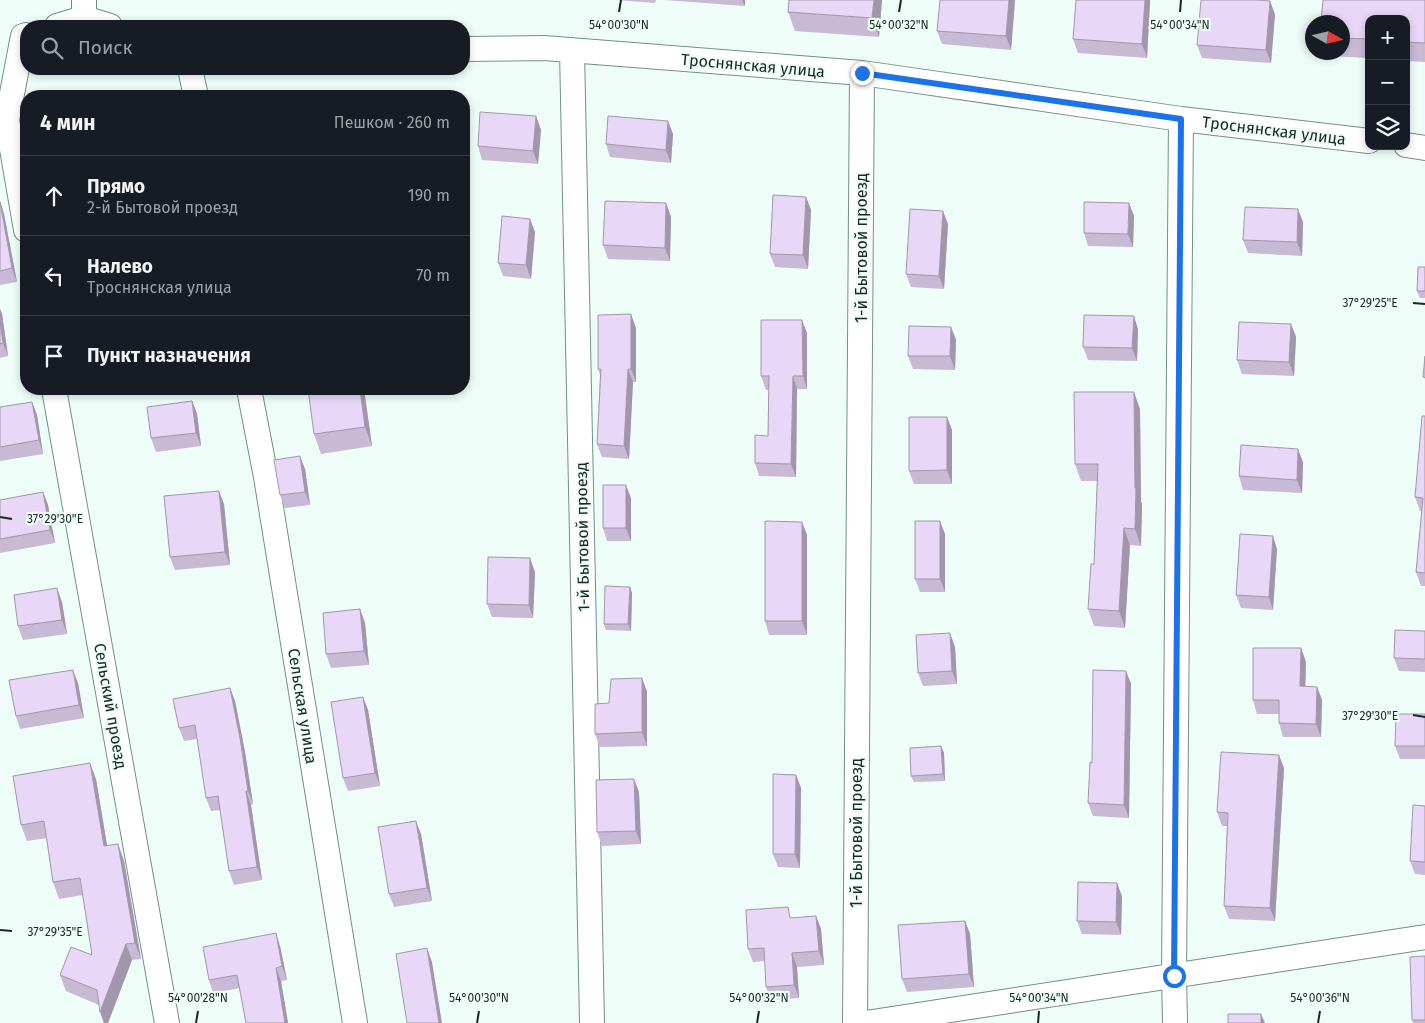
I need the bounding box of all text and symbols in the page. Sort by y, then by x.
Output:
north arrow [1305,15,1350,60]
map controls [1365,15,1410,150]
button: + [1365,15,1410,60]
text: 54°00'30"N [589,18,649,32]
text: 54°00'32"N [869,18,929,32]
text: 54°00'34"N [1150,18,1210,32]
search box [20,20,470,75]
icon: search [38,34,66,62]
text: Поиск [78,36,132,59]
street label: Троснянская улица [680,50,826,81]
button: − [1365,60,1410,105]
route end [851,62,874,85]
button: layers [1365,105,1410,150]
text: 4 мин [40,110,96,136]
street label: Троснянская улица [1201,112,1347,149]
text: Пешком · 260 m [334,113,450,132]
street label: 1-й Бытовой проезд [852,173,871,323]
text: Прямо [87,175,145,198]
icon: ahead [40,182,68,210]
text: 190 m [408,186,450,205]
text: 2-й Бытовой проезд [87,198,238,217]
text: Налево [87,255,153,278]
icon: left [40,262,68,290]
text: 70 m [416,266,450,285]
text: Троснянская улица [87,278,232,297]
text: 37°29'25"E [1342,296,1398,310]
icon: arrive [40,342,68,370]
text: Пункт назначения [87,344,251,367]
street label: 1-й Бытовой проезд [572,462,593,612]
text: 37°29'30"E [27,512,83,526]
street label: Сельский проезд [90,642,131,771]
street label: Сельская улица [284,647,321,765]
text: 37°29'30"E [1342,709,1398,723]
street label: 1-й Бытовой проезд [847,758,866,908]
text: 37°29'35"E [27,925,83,939]
route start [1163,965,1186,988]
text: 54°00'28"N [168,991,228,1005]
text: 54°00'30"N [449,991,509,1005]
text: 54°00'32"N [729,991,789,1005]
text: 54°00'34"N [1009,991,1069,1005]
text: 54°00'36"N [1290,991,1350,1005]

